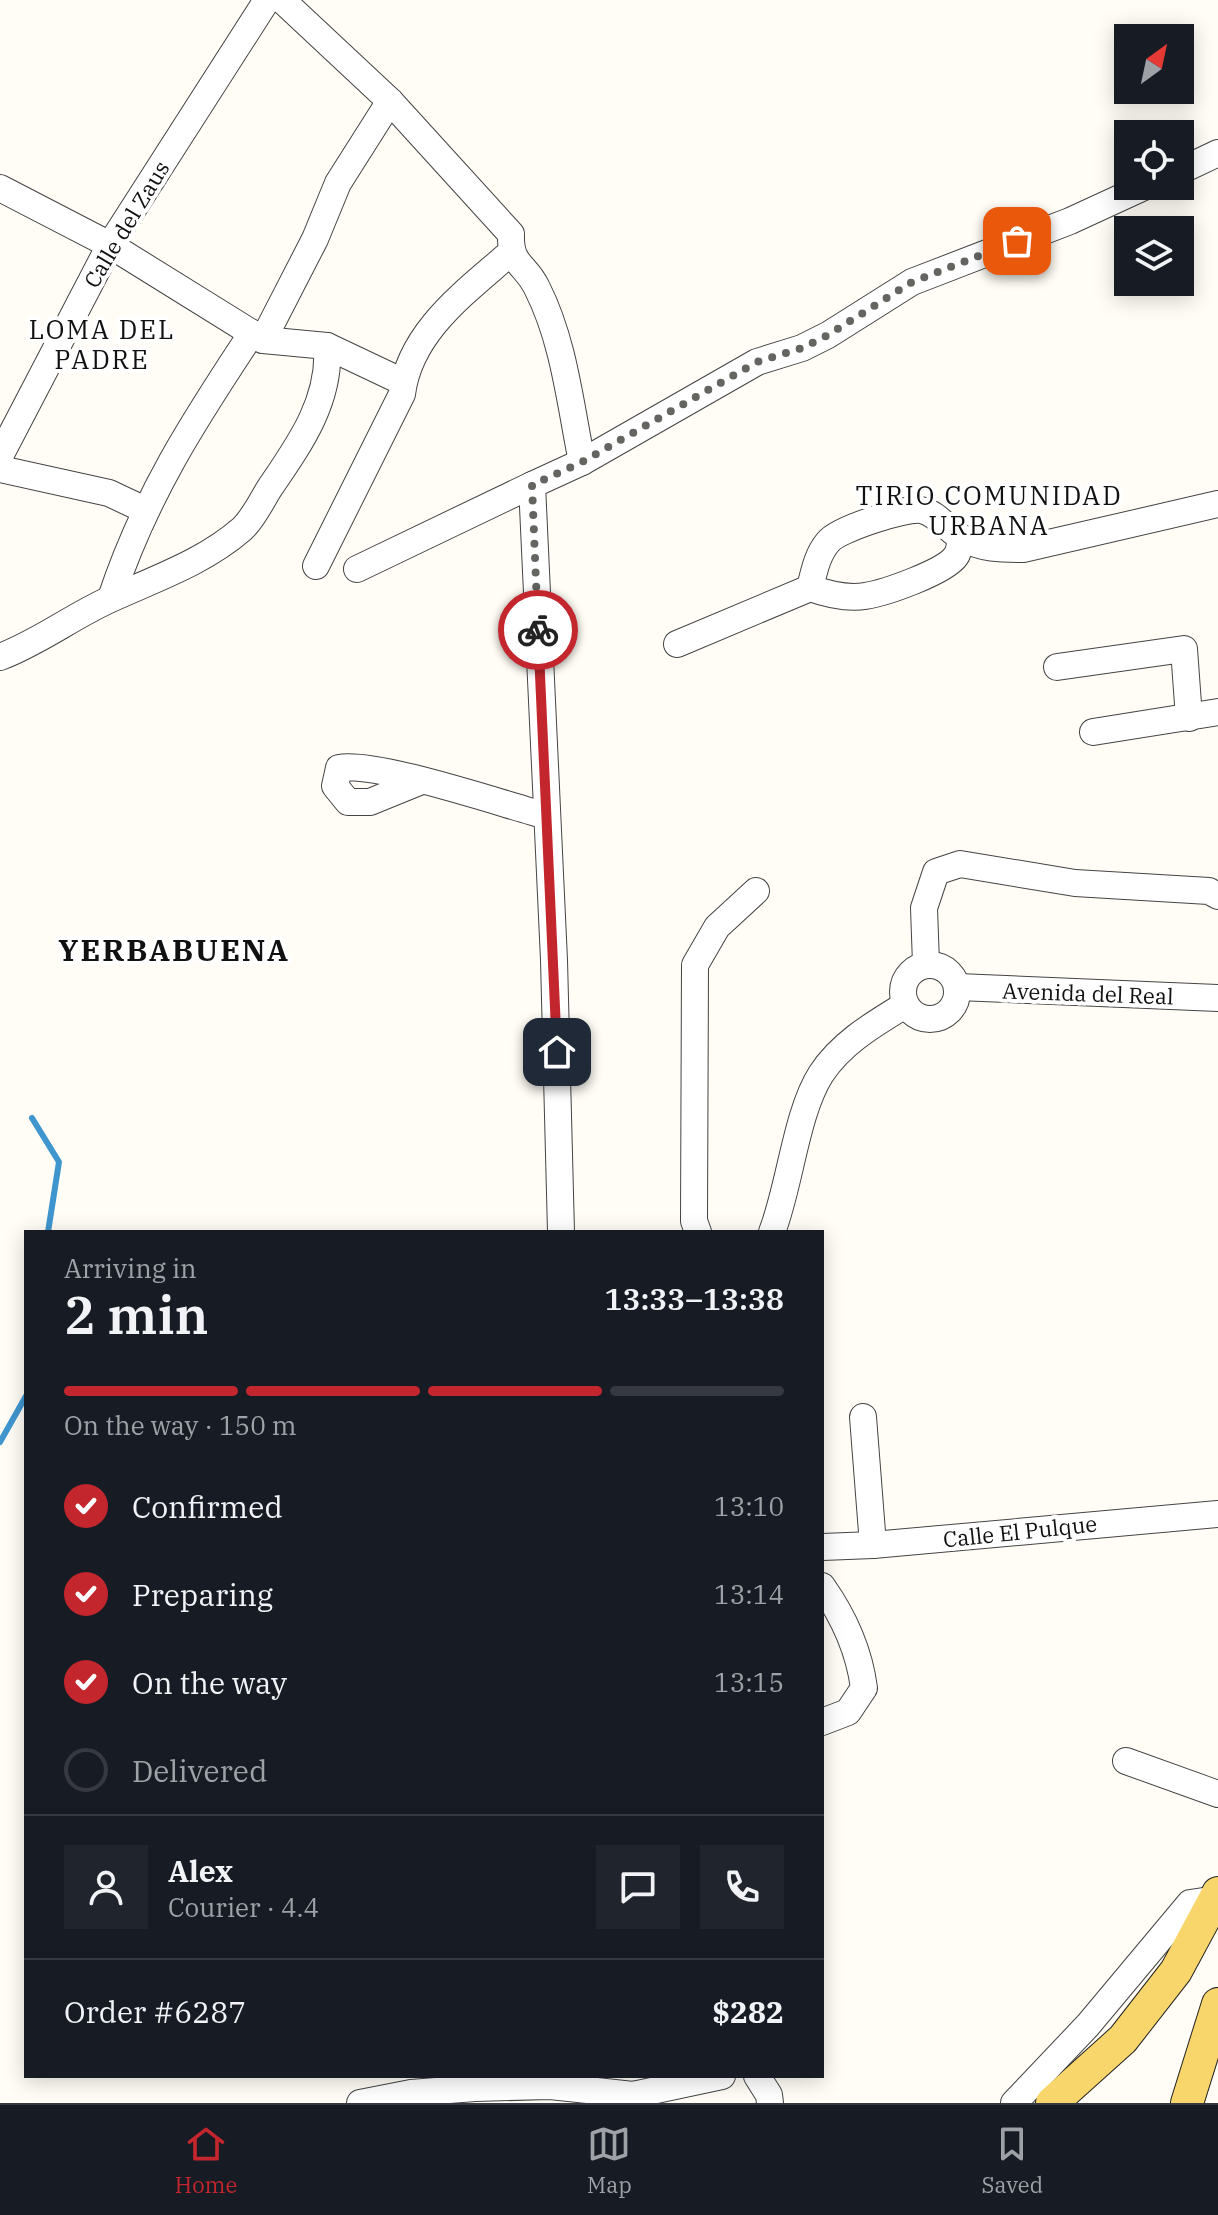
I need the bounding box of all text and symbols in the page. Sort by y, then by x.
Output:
north arrow [1114,24,1194,104]
map controls [1114,24,1194,296]
button: locate [1114,120,1194,200]
street label: Calle del Zaus [77,155,175,293]
pin [983,207,1051,275]
button: layers [1114,216,1194,296]
icon: bag [995,219,1039,263]
district label: LOMA DEL PADRE [29,312,175,376]
district label: TIRIO COMUNIDAD URBANA [855,478,1123,542]
courier [498,590,578,670]
icon: bike [516,608,560,652]
district label: YERBABUENA [58,930,290,969]
street label: Avenida del Real [1002,976,1174,1010]
pin [523,1018,591,1086]
icon: home [535,1030,579,1074]
text: Arriving in [64,1251,197,1285]
text: 13:33–13:38 [604,1279,784,1318]
text: 2 min [64,1281,209,1348]
text: On the way · 150 m [64,1408,297,1442]
icon: check [64,1484,108,1528]
text: Confirmed [132,1487,283,1526]
text: 13:10 [714,1489,784,1523]
street label: Calle El Pulque [942,1509,1098,1553]
icon: check [64,1572,108,1616]
text: Preparing [132,1575,273,1614]
text: 13:14 [714,1577,784,1611]
icon: check [64,1660,108,1704]
text: On the way [132,1663,287,1702]
text: 13:15 [714,1665,784,1699]
text: Delivered [132,1751,267,1790]
button: person [64,1845,148,1929]
button: chat [596,1845,680,1929]
button: phone [700,1845,784,1929]
text: Alex [168,1851,233,1890]
text: Courier · 4.4 [168,1890,319,1924]
text: Order #6287 [64,1992,246,2031]
text: $282 [712,1992,784,2031]
tab: Home [175,2122,237,2199]
tab: Map [587,2122,632,2199]
tab: Saved [982,2122,1043,2199]

